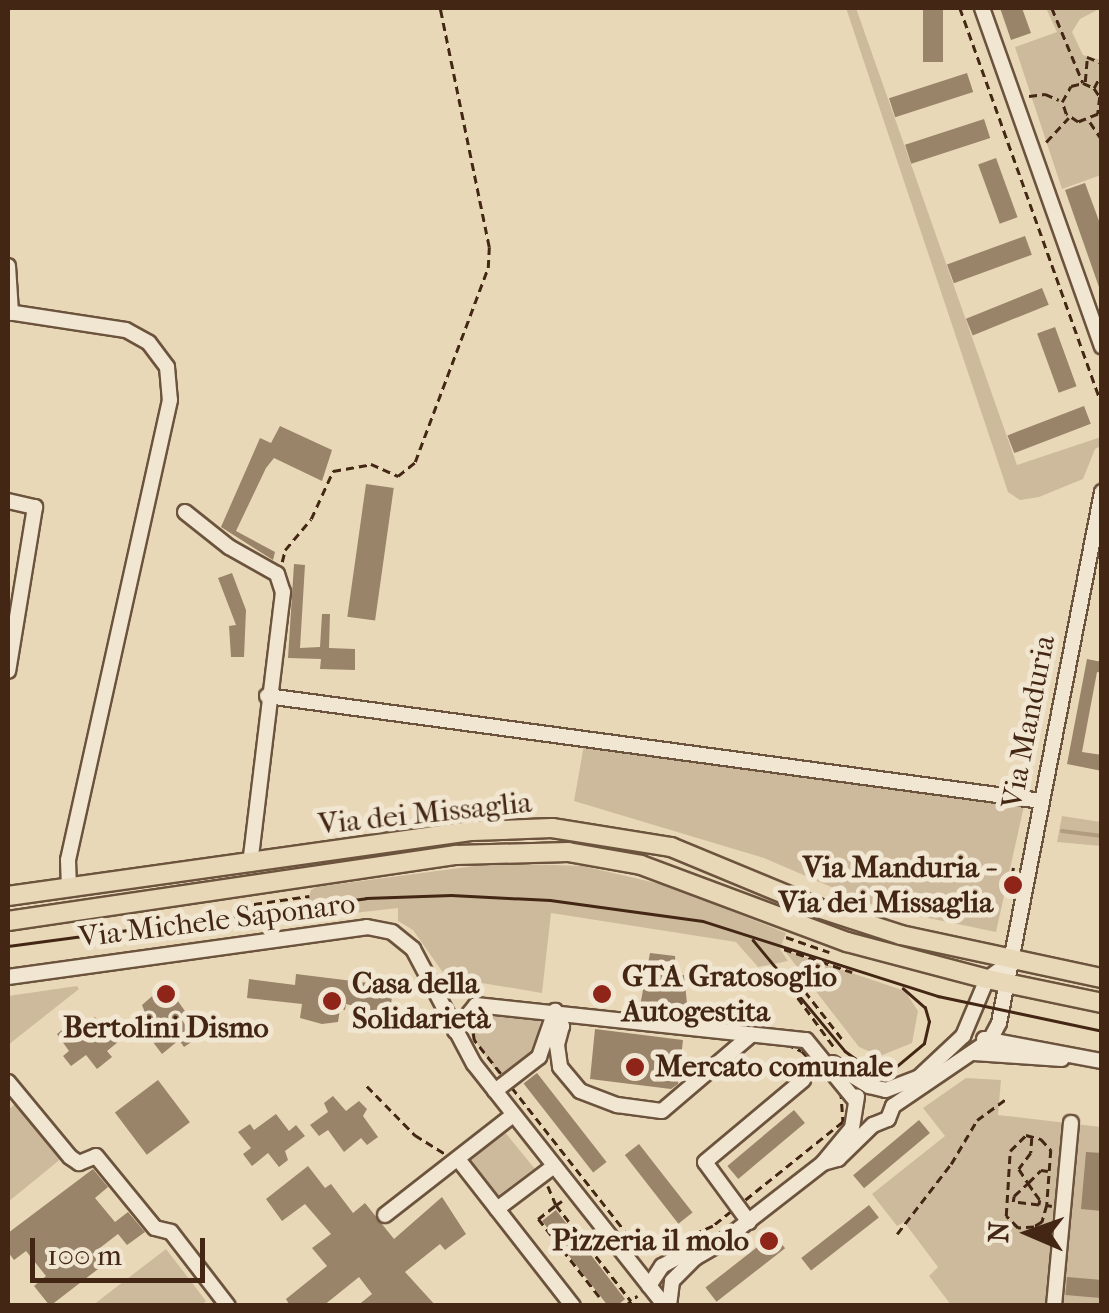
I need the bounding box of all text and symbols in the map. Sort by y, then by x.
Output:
street label: Via Manduria [995,632,1063,812]
street label: Via dei Missaglia [316,785,534,843]
place label: Via Manduria - Via dei Missaglia [779,850,993,920]
marker: Via Manduria - Via dei Missaglia [1002,874,1024,896]
street label: Via Michele Saponaro [77,886,357,956]
place label: GTA Gratosoglio Autogestita [622,959,837,1030]
place label: Casa della Solidarietà [352,966,490,1036]
marker: Bertolini Dismo [155,983,177,1005]
marker: GTA Gratosoglio Autogestita [591,983,613,1005]
marker: Casa della Solidarietà [321,990,343,1012]
place label: Bertolini Dismo [63,1010,269,1046]
place label: Mercato comunale [655,1049,893,1085]
marker: Mercato comunale [624,1056,646,1078]
north arrow [979,1183,1079,1283]
scale bar [35,1218,210,1280]
text: N [982,1221,1015,1243]
place label: Pizzeria il molo [552,1223,749,1259]
marker: Pizzeria il molo [758,1230,780,1252]
text: 100 m [47,1238,122,1273]

